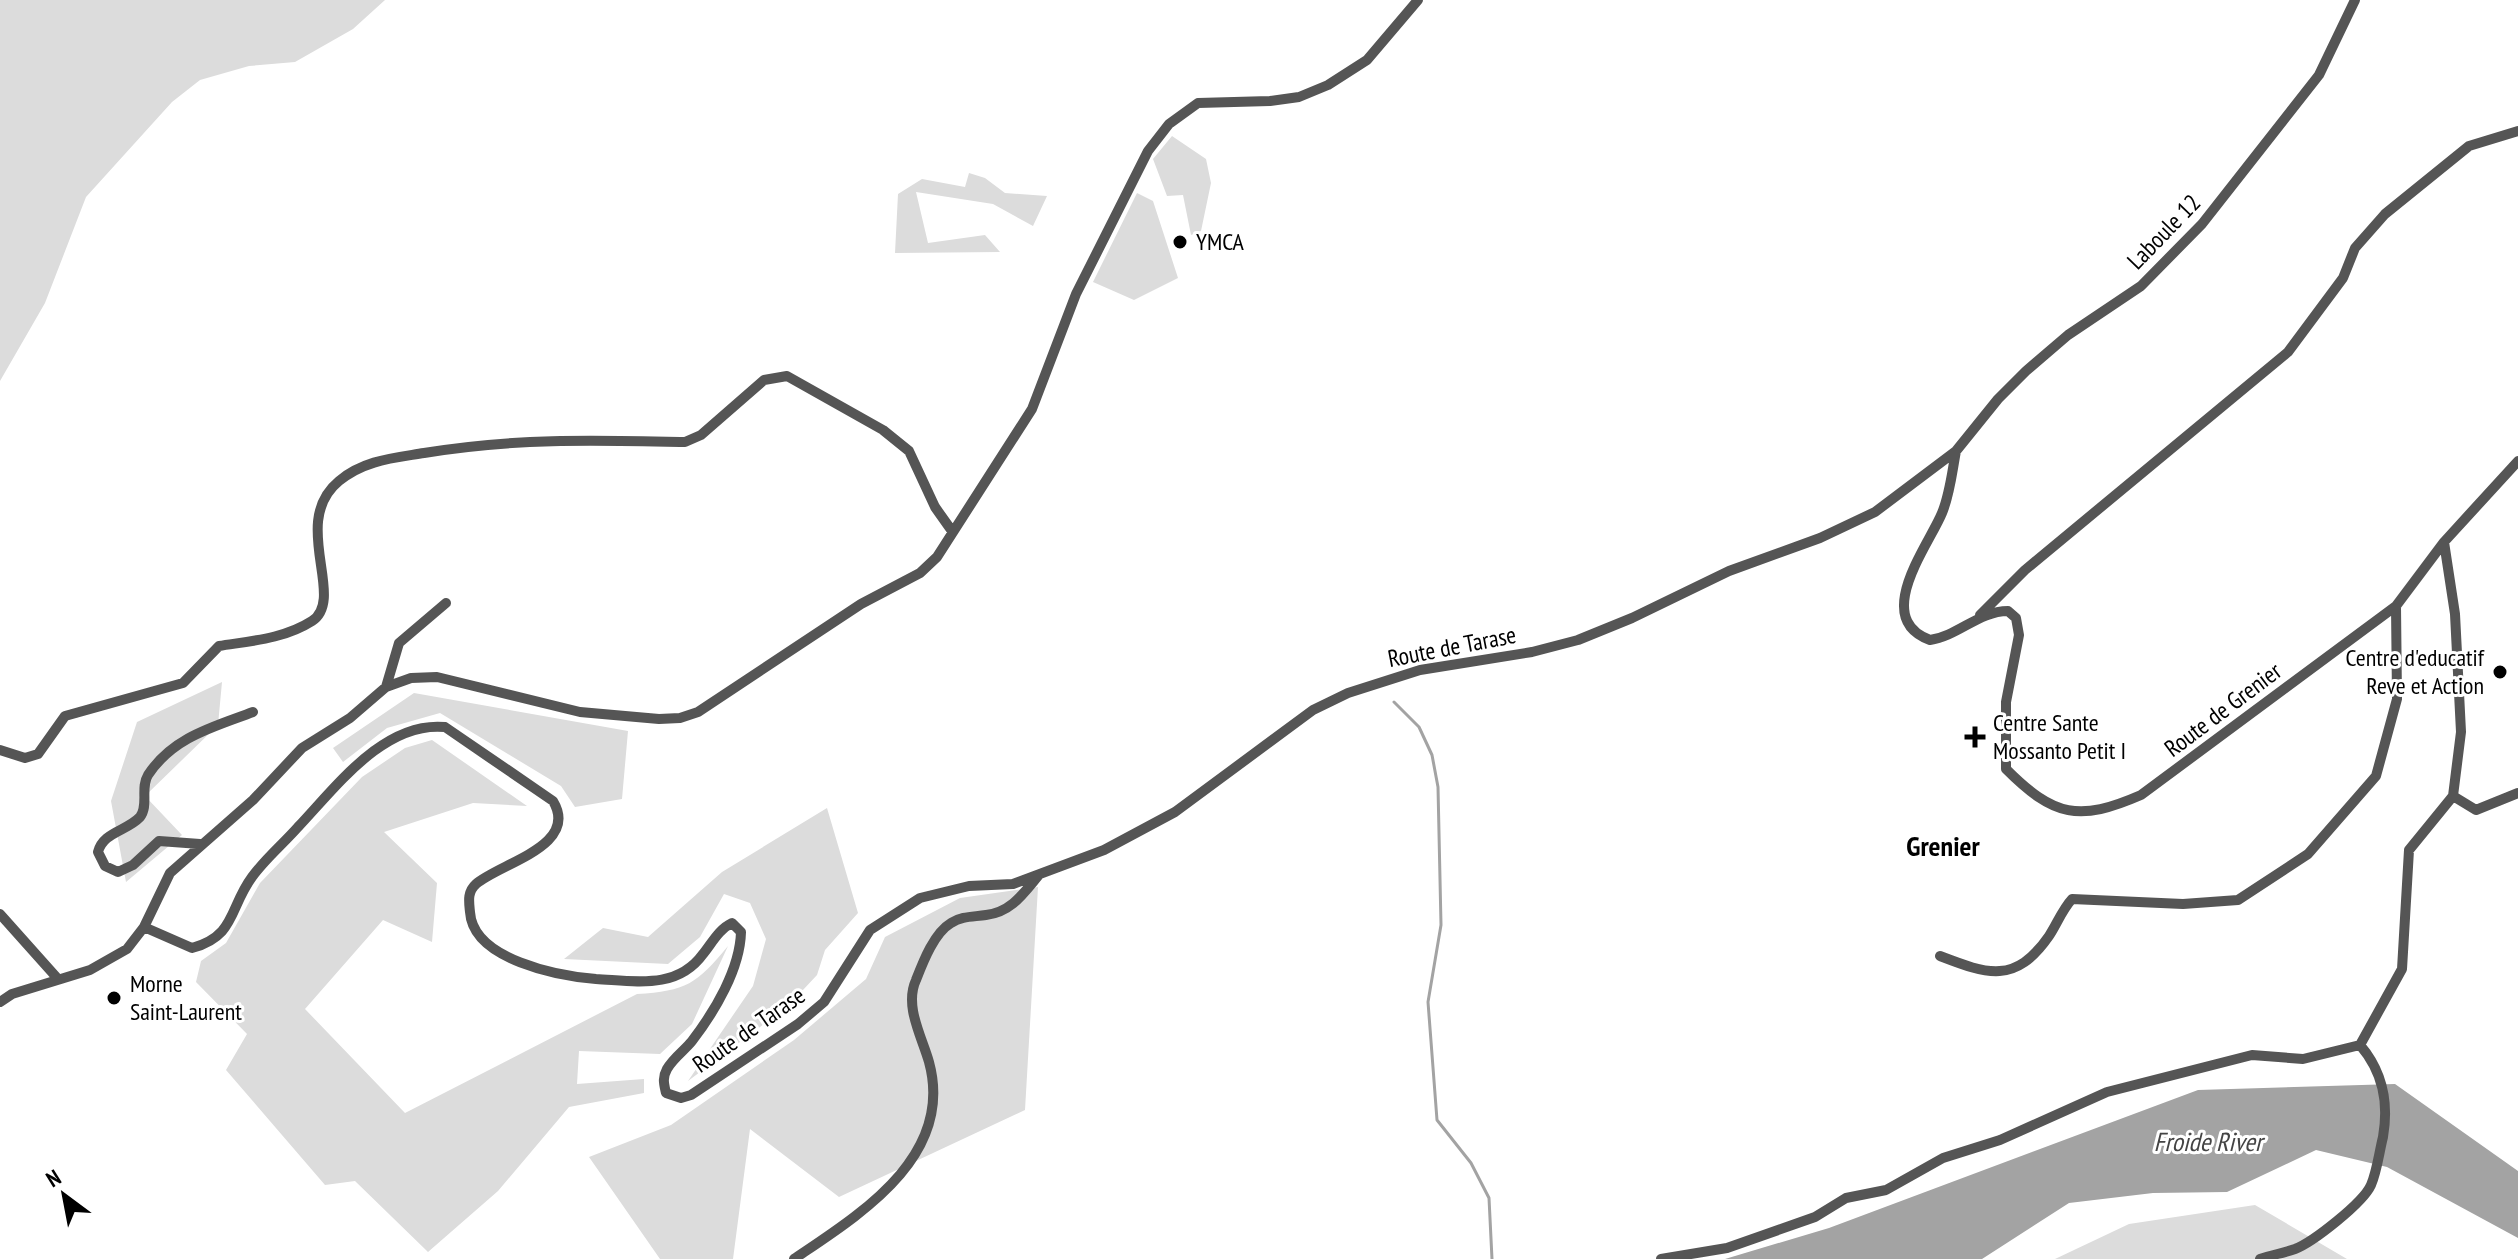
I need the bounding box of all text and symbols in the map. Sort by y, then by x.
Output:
street label: Laboule 12 [2120,188,2207,276]
place label: YMCA [1196,226,1245,257]
marker: YMCA [1171,233,1189,251]
street label: Route de Tarase [1385,619,1519,674]
place label: Centre d'educatif Reve et Action [2345,642,2485,701]
street label: Route de Grenier [2158,655,2288,764]
marker: Centre d'educatif Reve et Action [2491,663,2509,681]
place label: Centre Sante Mossanto Petit I [1993,707,2126,766]
marker: Centre Sante Mossanto Petit I [1964,726,1986,748]
district label: Grenier [1906,827,1980,864]
place label: Morne Saint-Laurent [130,968,242,1027]
street label: Route de Tarase [687,980,811,1080]
marker: Morne Saint-Laurent [105,989,123,1007]
water label: Froide River [2154,1125,2266,1158]
north arrow [24,1155,104,1235]
text: N [41,1163,66,1193]

